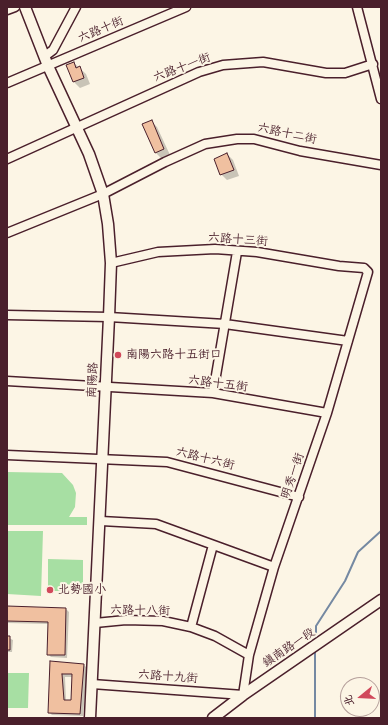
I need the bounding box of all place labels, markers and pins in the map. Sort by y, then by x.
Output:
place label: 南陽六路十五街口 [126,348,222,362]
marker: 南陽六路十五街口 [113,350,123,360]
place label: 北勢國小 [58,583,106,597]
marker: 北勢國小 [45,585,55,595]

